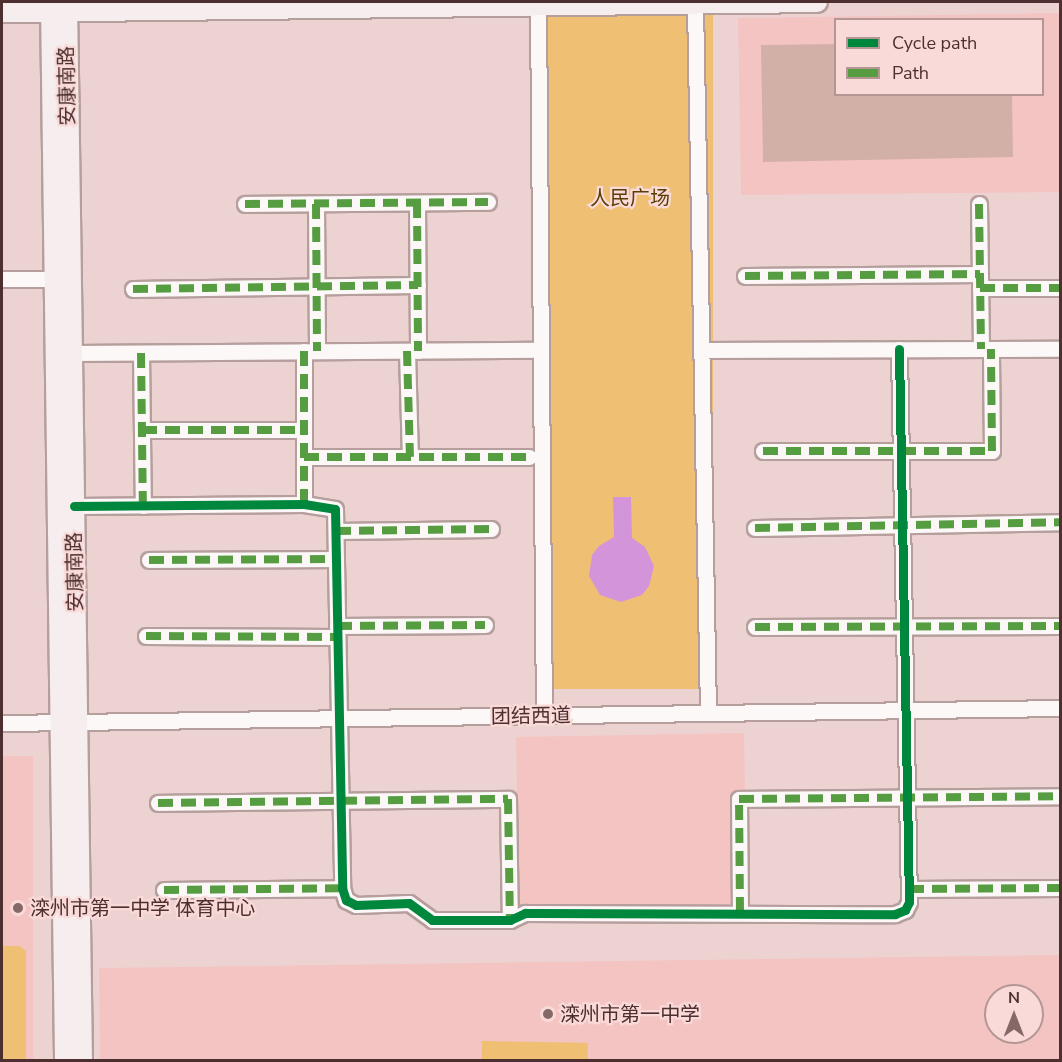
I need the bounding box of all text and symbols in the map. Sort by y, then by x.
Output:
legend [834,18,1044,96]
text: Cycle path [892,31,977,55]
street label: 安康南路 [54,46,80,126]
text: Path [892,61,929,85]
park label: 人民广场 [590,186,670,210]
street label: 安康南路 [62,532,88,612]
street label: 团结西道 [491,703,571,729]
place label: 滦州市第一中学 体育中心 [30,896,255,920]
marker: 滦州市第一中学 体育中心 [11,901,25,915]
north arrow [984,984,1044,1044]
text: N [1008,987,1020,1009]
place label: 滦州市第一中学 [560,1002,700,1026]
marker: 滦州市第一中学 [541,1007,555,1021]

